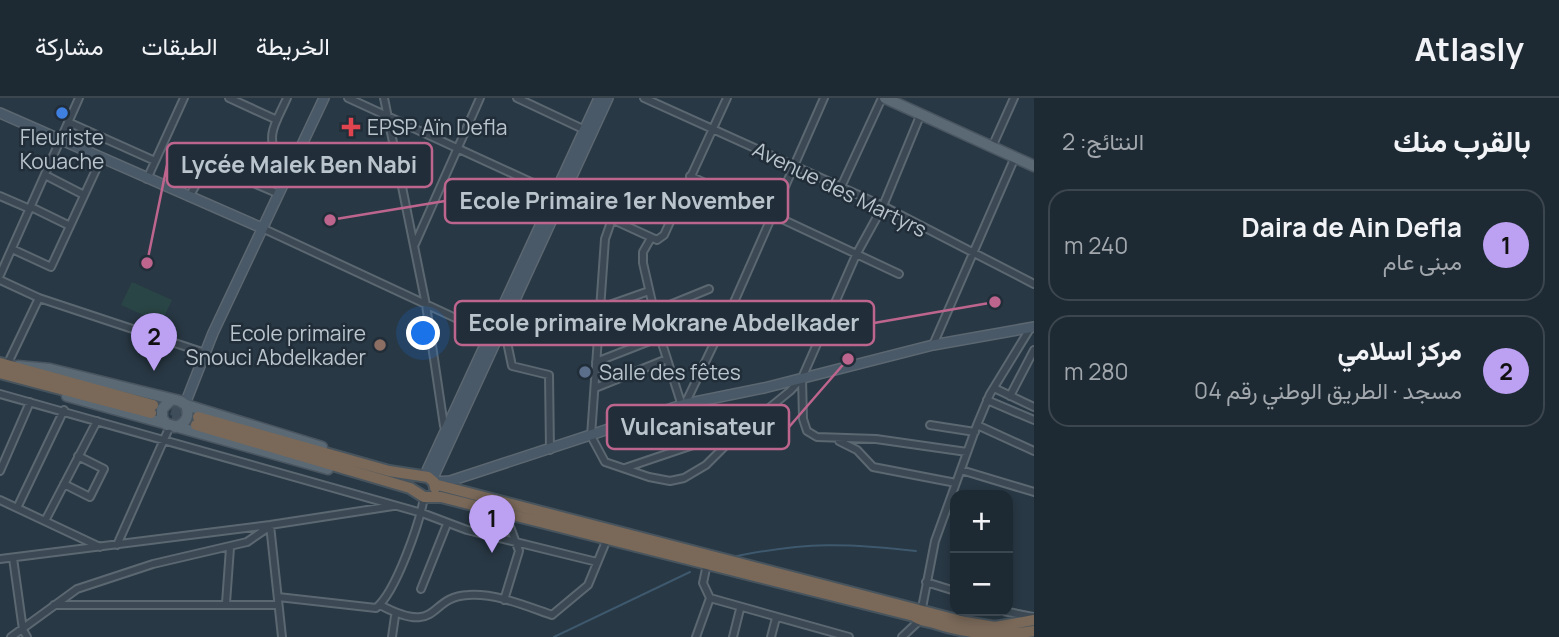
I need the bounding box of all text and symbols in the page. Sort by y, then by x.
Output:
text: Atlasly [1414,26,1524,71]
text: مشاركة [35,29,103,62]
text: الطبقات [141,29,218,62]
text: الخريطة [256,29,330,62]
marker: Fleuriste Kouache [54,105,70,121]
place label: EPSP Aïn Defla [367,113,508,141]
marker: EPSP Aïn Defla [341,117,361,137]
text: بالقرب منك [1393,120,1531,161]
place label: Fleuriste Kouache [20,123,104,175]
text: النتائج: 2 [1062,125,1144,157]
street label: Avenue des Martyrs [748,135,932,243]
callout: Lycée Malek Ben Nabi [167,143,432,187]
text: Lycée Malek Ben Nabi [181,148,417,180]
callout: Ecole Primaire 1er November [445,179,788,223]
text: Ecole Primaire 1er November [459,184,775,216]
text: Daira de Ain Defla [1241,209,1462,245]
text: 240 m [1064,229,1128,261]
text: 1 [1501,229,1511,261]
text: مبنى عام [1383,245,1462,277]
callout: Ecole primaire Mokrane Abdelkader [455,301,874,345]
text: Ecole primaire Mokrane Abdelkader [469,306,859,338]
pin: 2 [131,313,177,371]
your location [406,316,440,350]
place label: Ecole primaire Snouci Abdelkader [186,319,366,371]
text: مركز اسلامي [1338,332,1462,368]
marker: Ecole primaire Snouci Abdelkader [372,337,388,353]
text: 280 m [1064,355,1129,387]
text: 2 [1499,355,1513,387]
place label: Salle des fêtes [599,358,741,386]
marker: Salle des fêtes [577,364,593,380]
text: مسجد · الطريق الوطني رقم 04 [1194,374,1462,406]
callout: Vulcanisateur [607,405,789,449]
text: Vulcanisateur [621,410,775,442]
map controls [950,490,1013,616]
button: + [950,490,1013,553]
pin: 1 [469,495,515,553]
button: − [950,553,1013,616]

